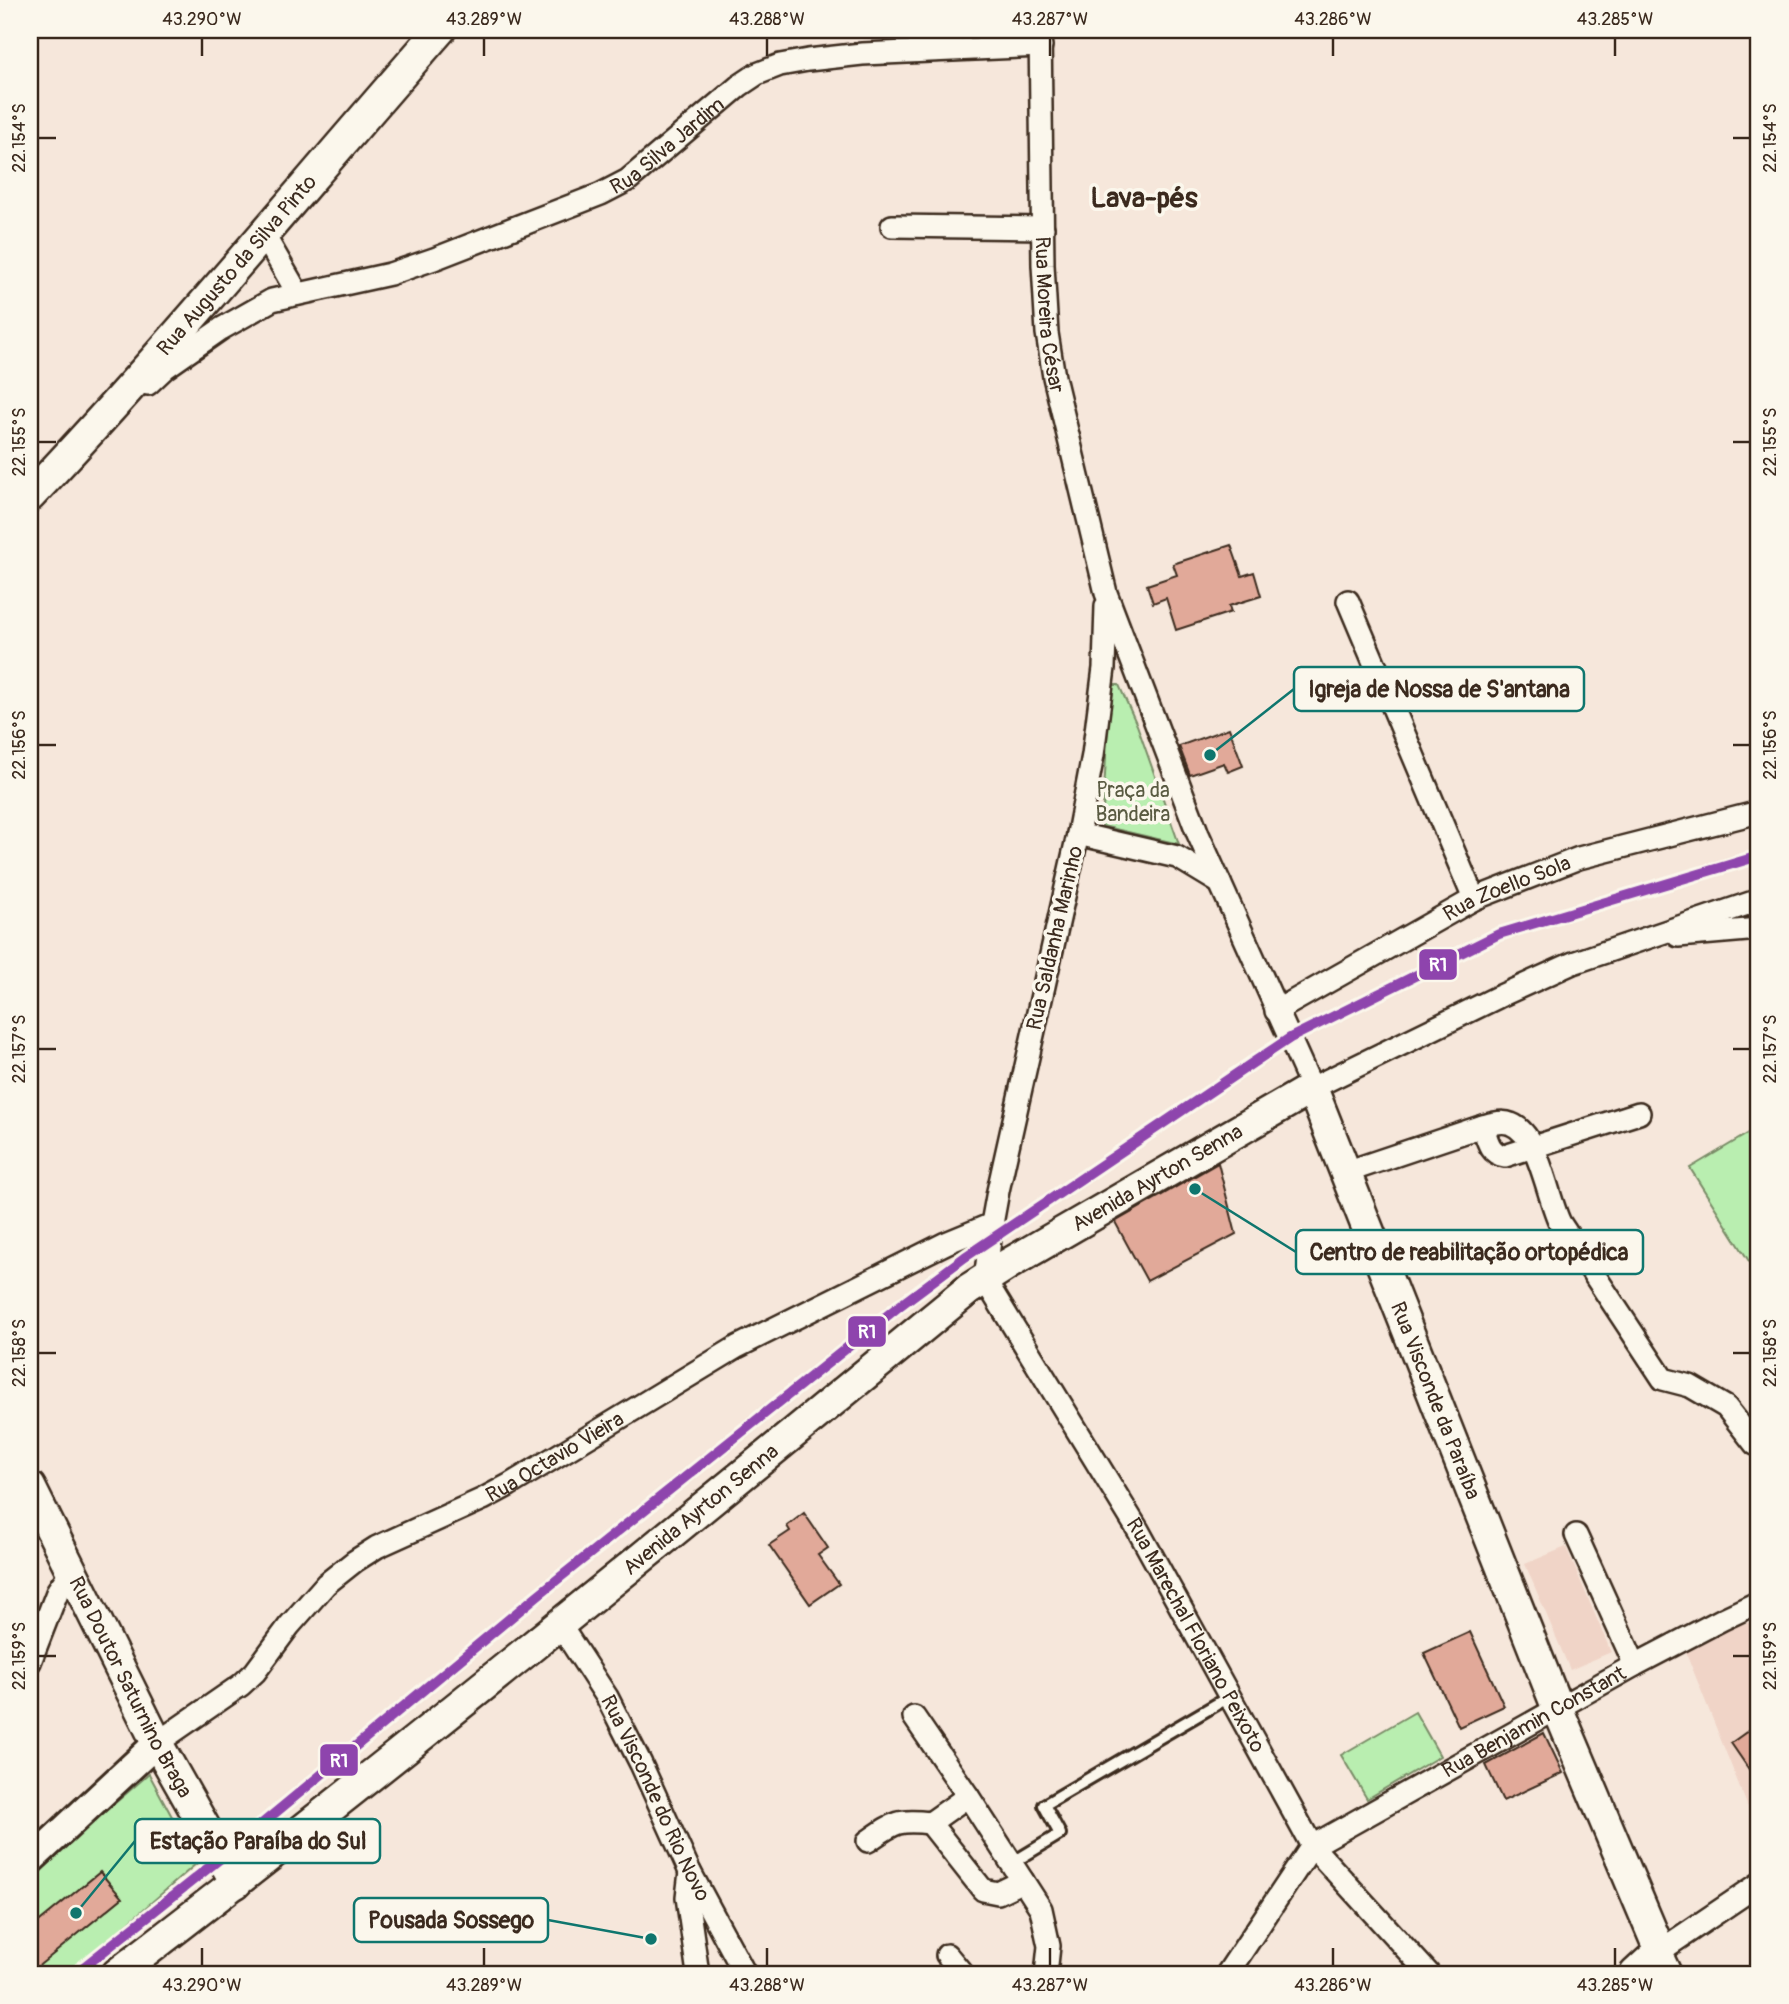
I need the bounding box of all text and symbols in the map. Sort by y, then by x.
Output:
text: 43.290°W [162,8,242,31]
text: 43.289°W [446,8,522,31]
text: 43.288°W [729,8,805,31]
text: 43.287°W [1012,8,1088,31]
text: 43.286°W [1294,8,1372,31]
text: 43.285°W [1577,8,1653,31]
street label: Rua Silva Jardim [605,91,730,201]
text: 22.154°S [8,103,31,173]
text: 22.154°S [1759,103,1782,173]
street label: Rua Augusto da Silva Pinto [151,169,323,361]
district label: Lava-pés [1091,181,1198,216]
street label: Rua Moreira César [1029,236,1071,396]
text: 22.155°S [8,408,31,477]
text: 22.155°S [1759,408,1782,477]
callout: Igreja de Nossa de S'antana [1294,667,1584,711]
text: Igreja de Nossa de S'antana [1308,675,1570,704]
text: 22.156°S [8,710,31,780]
text: 22.156°S [1759,710,1782,780]
park label: Praça da Bandeira [1096,777,1170,828]
street label: Rua Saldanha Marinho [1021,843,1089,1033]
street label: Rua Zoello Sola [1438,849,1575,927]
line badge: R1 [1418,948,1458,981]
text: R1 [1429,953,1447,977]
text: 22.157°S [8,1015,31,1083]
text: 22.157°S [1759,1015,1782,1083]
street label: Avenida Ayrton Senna [1067,1118,1248,1238]
callout: Centro de reabilitação ortopédica [1296,1230,1643,1274]
text: Centro de reabilitação ortopédica [1309,1238,1629,1267]
street label: Rua Visconde da Paraíba [1384,1298,1487,1503]
line badge: R1 [847,1315,887,1348]
text: 22.158°S [8,1319,31,1387]
text: 22.158°S [1759,1319,1782,1387]
text: R1 [858,1320,876,1344]
street label: Rua Octavio Vieira [481,1405,629,1508]
street label: Avenida Ayrton Senna [617,1438,784,1581]
street label: Rua Marechal Floriano Peixoto [1120,1513,1271,1757]
street label: Rua Doutor Saturnino Braga [63,1572,199,1802]
text: 22.159°S [8,1622,31,1690]
text: 22.159°S [1759,1622,1782,1690]
street label: Rua Benjamin Constant [1437,1659,1631,1784]
street label: Rua Visconde do Rio Novo [595,1690,717,1906]
line badge: R1 [319,1743,359,1777]
text: R1 [330,1749,348,1773]
callout: Estação Paraíba do Sul [135,1819,380,1863]
text: Estação Paraíba do Sul [150,1827,366,1856]
callout: Pousada Sossego [354,1898,548,1942]
text: Pousada Sossego [368,1906,535,1935]
text: 43.290°W [162,1974,242,1997]
text: 43.289°W [446,1974,522,1997]
text: 43.288°W [729,1974,805,1997]
text: 43.287°W [1012,1974,1088,1997]
text: 43.286°W [1294,1974,1372,1997]
text: 43.285°W [1577,1974,1653,1997]

